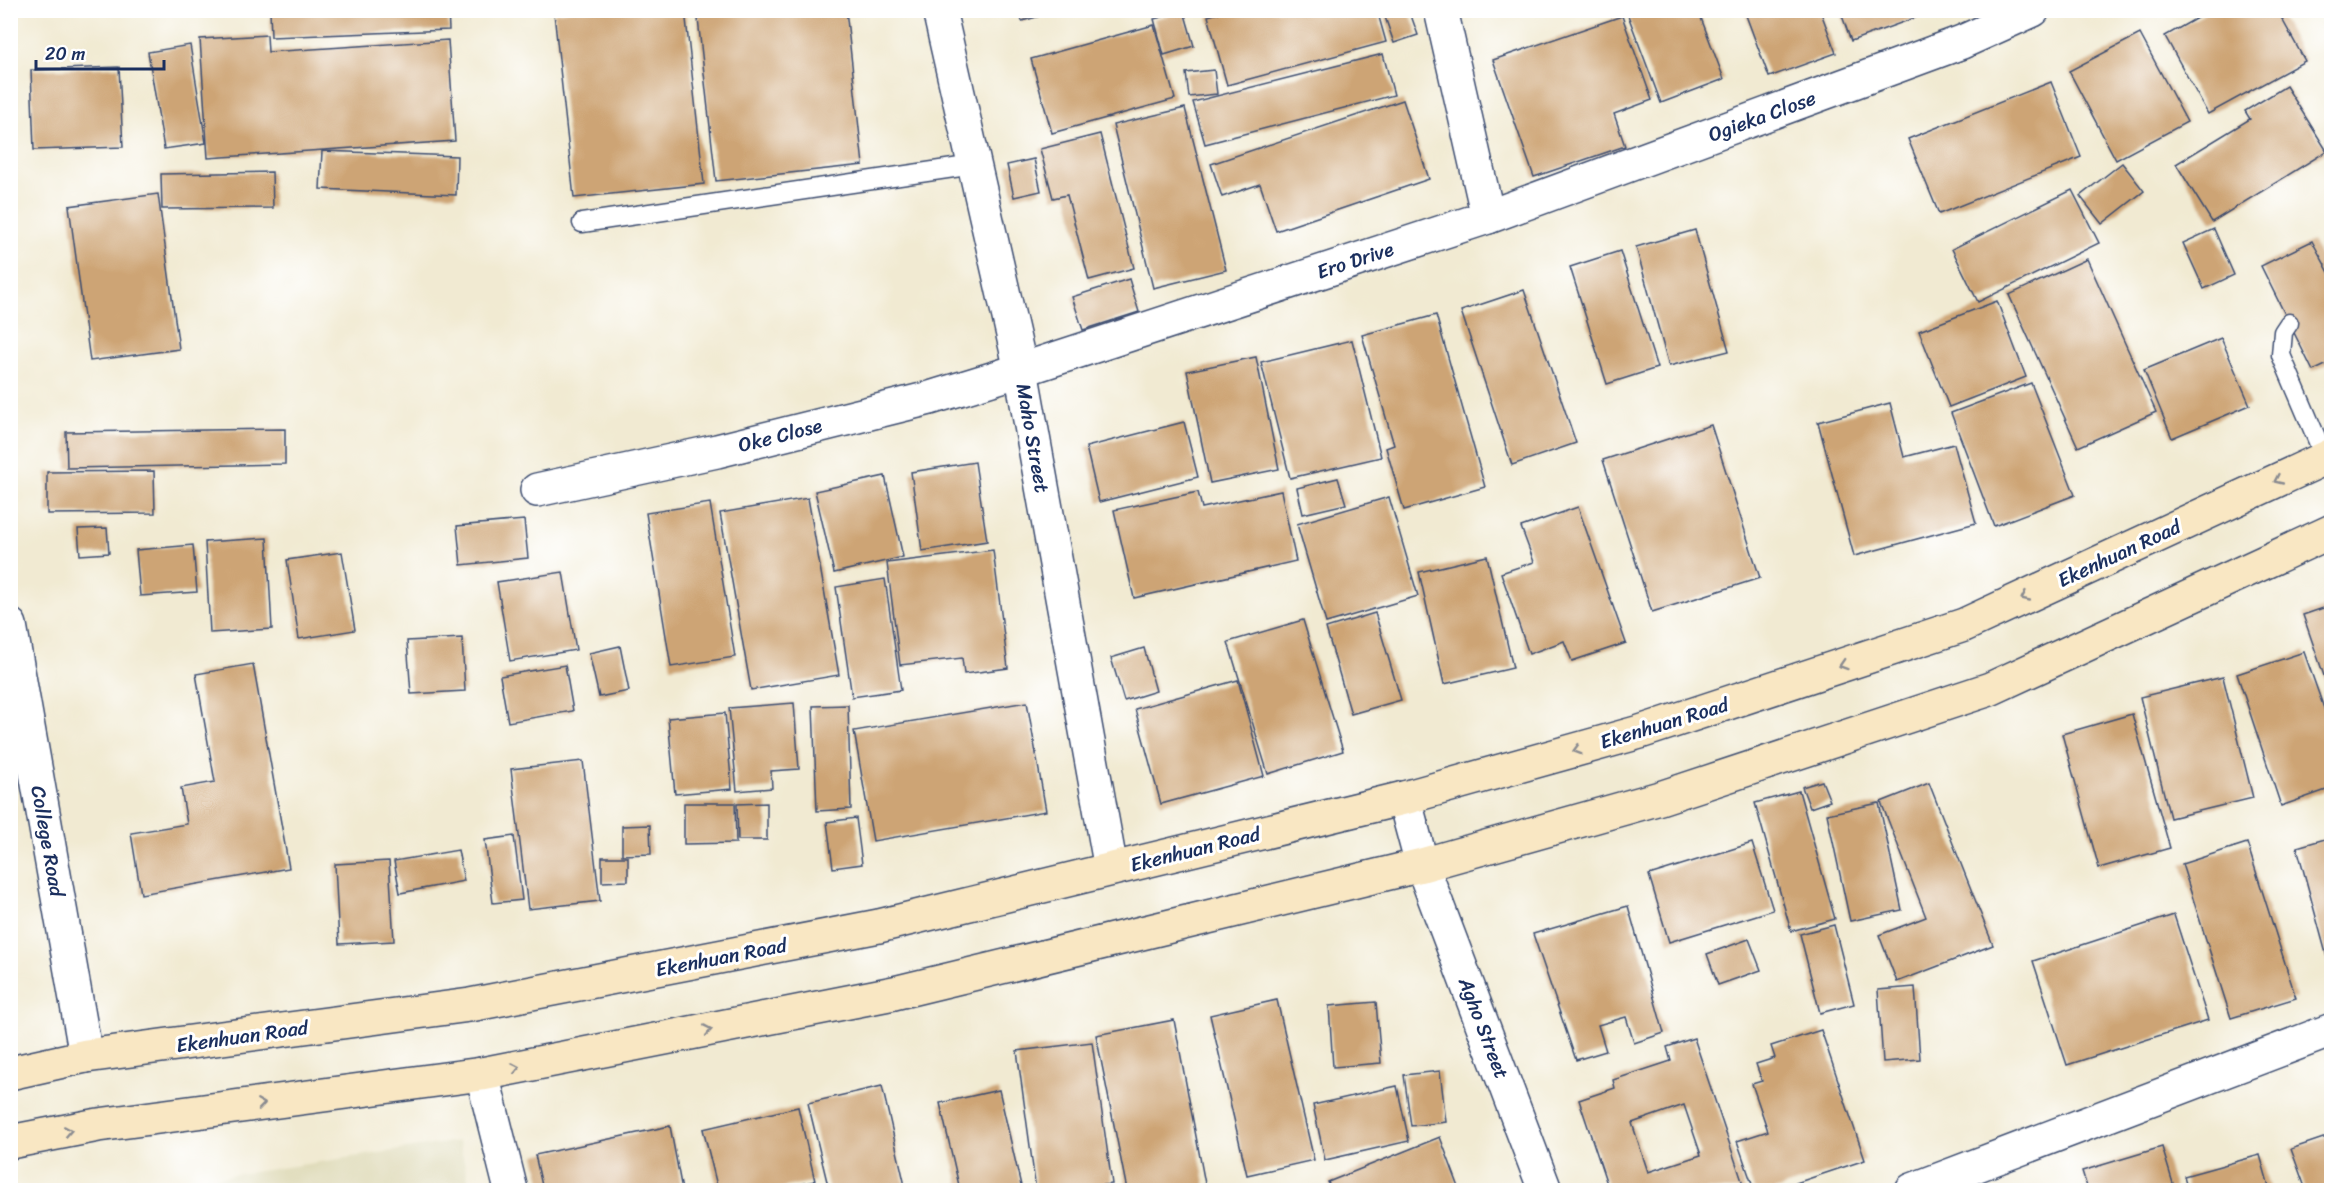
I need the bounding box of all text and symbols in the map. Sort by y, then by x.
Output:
scale bar [36,33,164,71]
text: 20 m [45,38,85,70]
street label: Ogieka Close [1703,81,1821,152]
street label: Ero Drive [1312,231,1399,289]
street label: Maho Street [1006,381,1059,496]
street label: Oke Close [735,408,826,463]
one-way arrow [2274,472,2285,484]
street label: Ekenhuan Road [2052,509,2188,597]
one-way arrow [2021,589,2032,601]
one-way arrow [1838,658,1849,670]
street label: Ekenhuan Road [1595,687,1734,760]
one-way arrow [1572,743,1583,755]
street label: College Road [21,783,75,901]
street label: Ekenhuan Road [1126,816,1265,883]
street label: Ekenhuan Road [653,927,791,987]
street label: Agho Street [1448,971,1519,1084]
street label: Ekenhuan Road [174,1010,312,1063]
one-way arrow [702,1024,712,1037]
one-way arrow [511,1062,521,1075]
one-way arrow [256,1098,266,1110]
one-way arrow [63,1125,73,1138]

